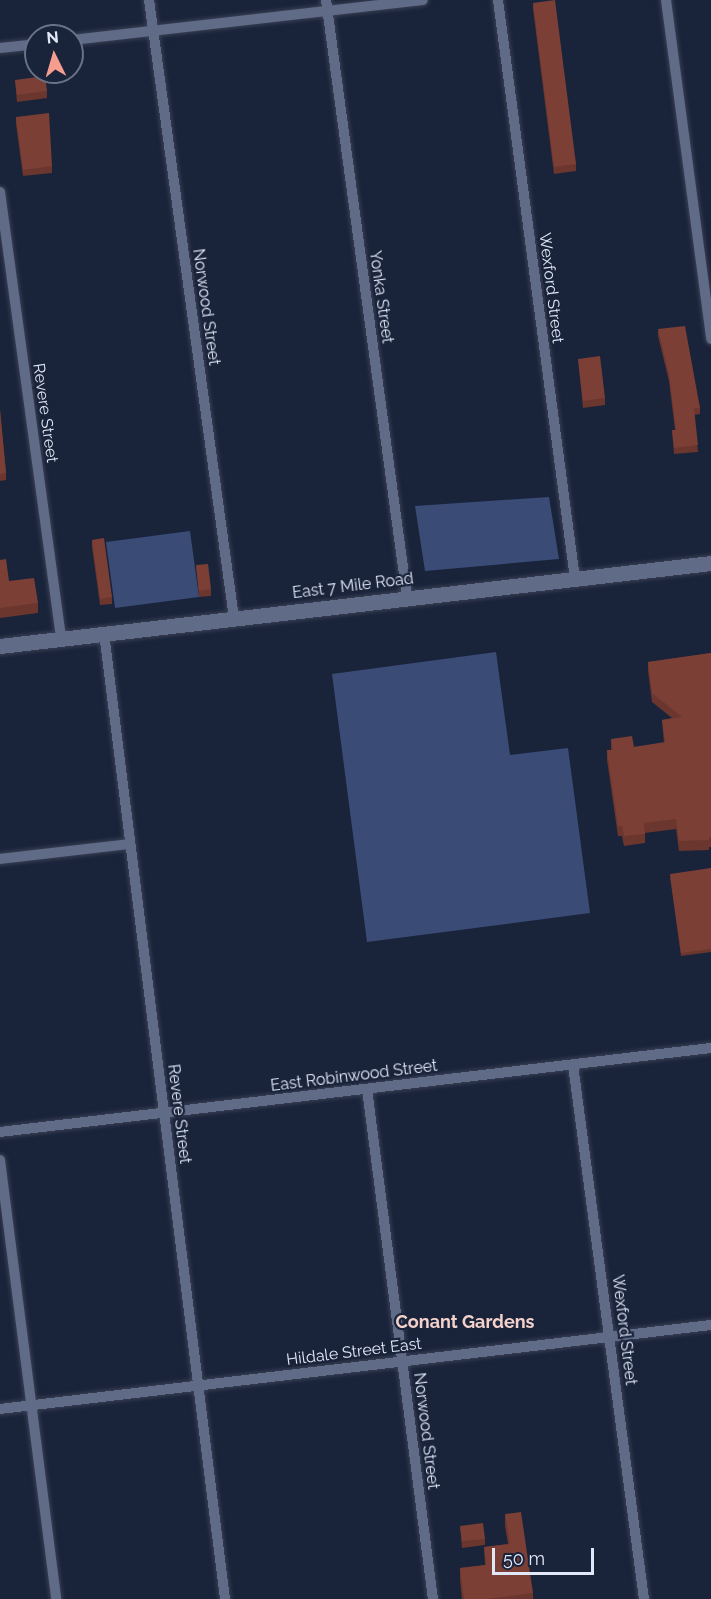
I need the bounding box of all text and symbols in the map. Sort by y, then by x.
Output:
north arrow [24,24,84,84]
text: N [46,28,59,48]
street label: Wexford Street [535,232,567,344]
street label: Norwood Street [188,247,224,367]
street label: Yonka Street [365,249,397,345]
street label: Revere Street [29,362,61,464]
street label: East 7 Mile Road [291,569,415,603]
street label: East Robinwood Street [269,1056,439,1096]
street label: Revere Street [163,1063,195,1165]
street label: Wexford Street [608,1274,640,1386]
district label: Conant Gardens [396,1311,534,1333]
street label: Hildale Street East [285,1334,423,1370]
street label: Norwood Street [409,1372,443,1490]
scale bar [495,1536,597,1574]
text: 50 m [503,1548,545,1569]

